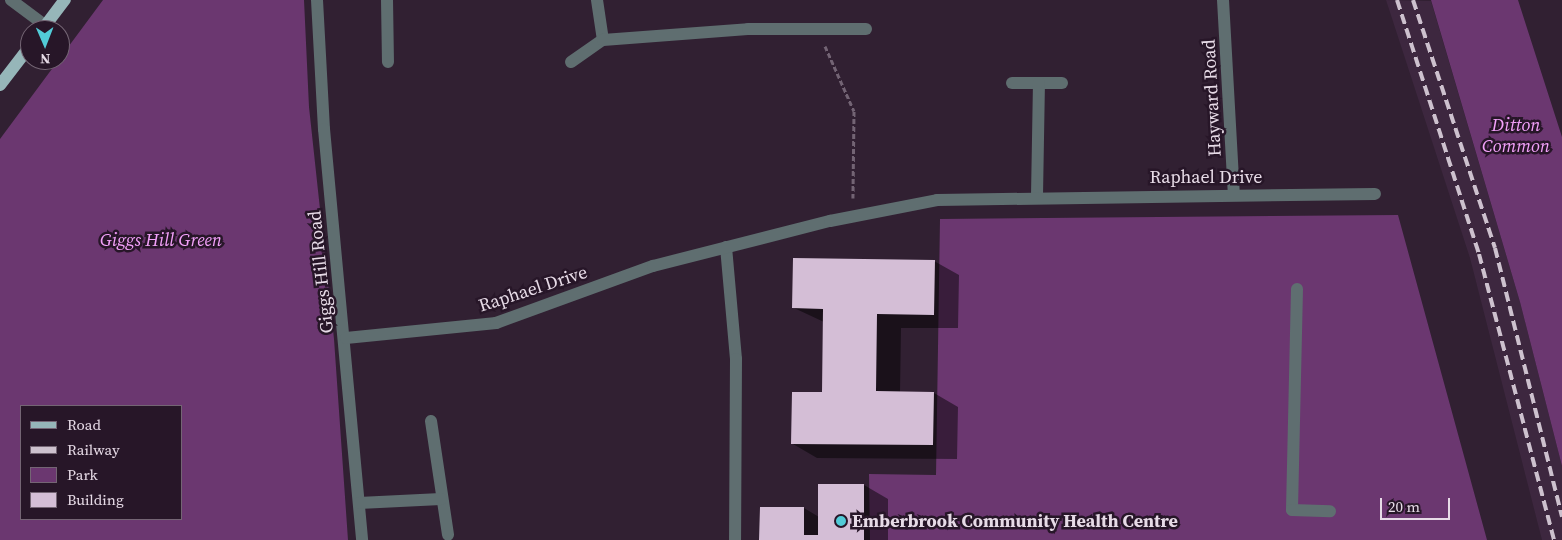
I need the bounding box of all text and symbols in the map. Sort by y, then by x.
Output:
north arrow [20,20,70,70]
street label: Hayward Road [1198,39,1226,157]
text: N [40,49,51,69]
park label: Ditton Common [1482,115,1550,158]
street label: Raphael Drive [1150,166,1262,188]
street label: Giggs Hill Road [304,210,338,334]
park label: Giggs Hill Green [100,229,222,251]
street label: Raphael Drive [476,261,590,317]
legend [20,405,182,520]
text: Road [67,414,101,435]
text: Railway [67,439,120,460]
text: Park [67,464,98,485]
scale bar [1382,488,1452,520]
text: Building [67,489,124,510]
text: 20 m [1388,496,1420,517]
place label: Emberbrook Community Health Centre [852,510,1178,532]
marker: Emberbrook Community Health Centre [834,514,848,528]

